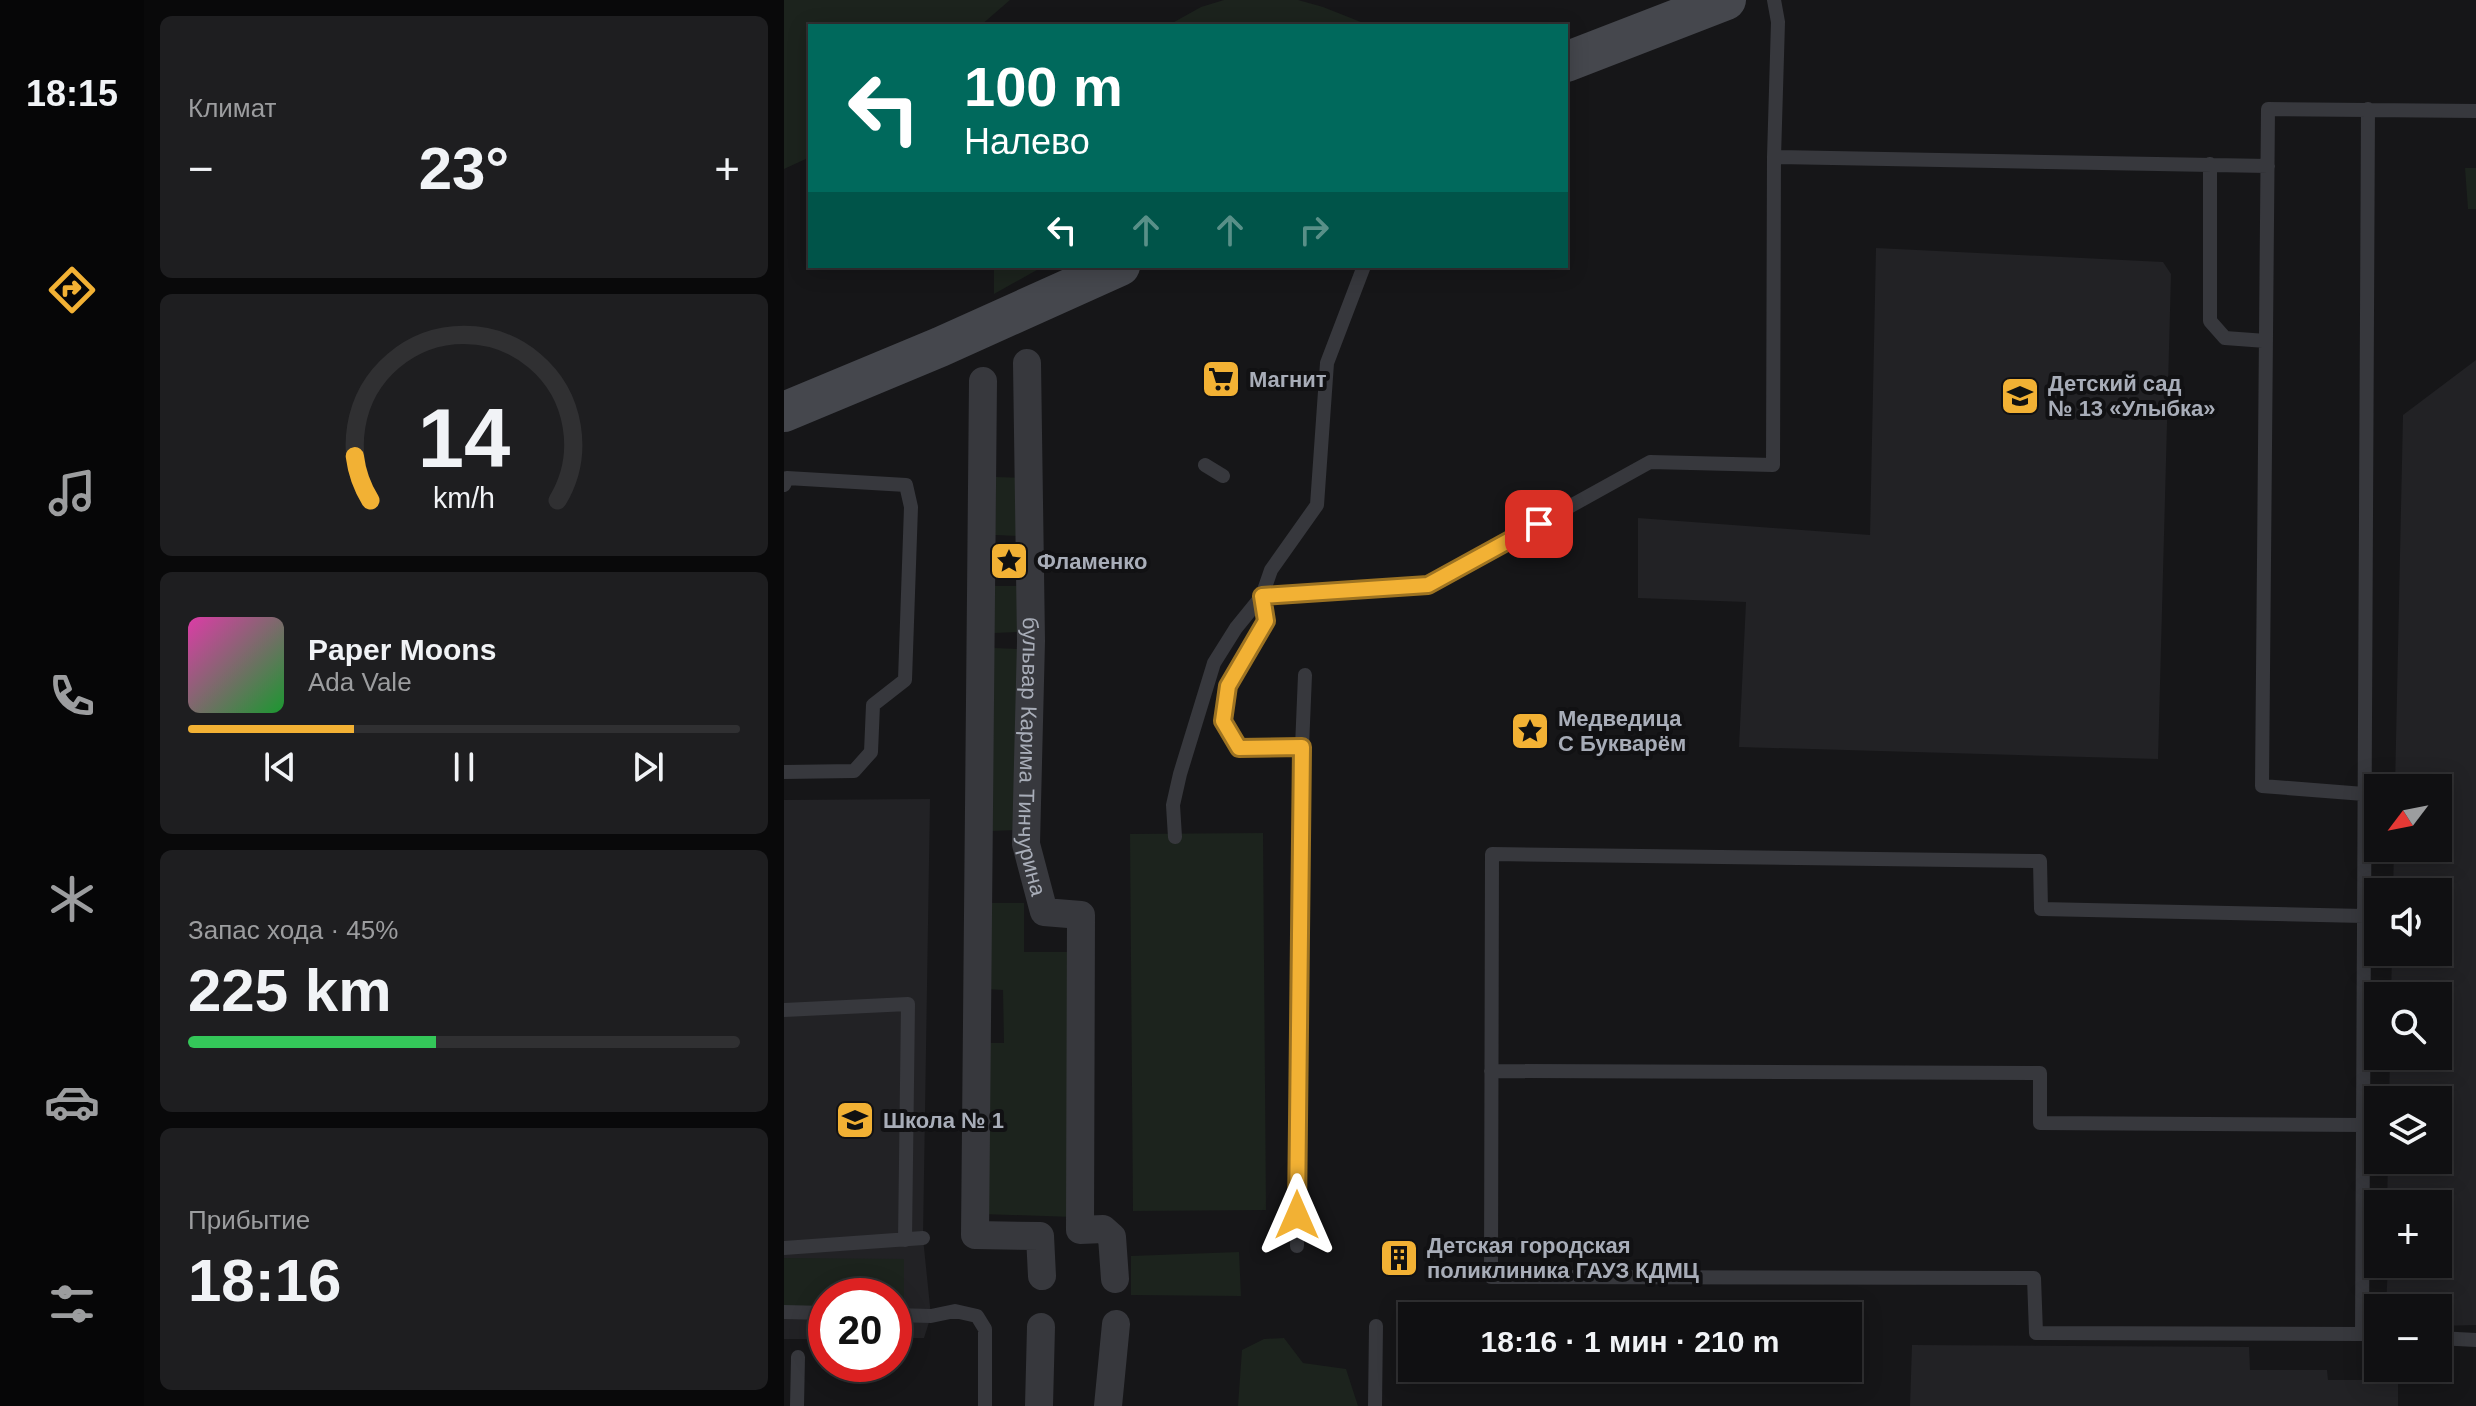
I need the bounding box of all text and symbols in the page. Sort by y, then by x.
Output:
text: 100 m [964,55,1123,118]
icon: left [832,56,936,160]
text: 18:15 [26,73,118,114]
text: Климат [188,93,277,123]
text: Налево [964,121,1090,162]
text: 23° [419,135,509,202]
text: − [188,144,214,193]
text: + [714,144,740,193]
icon: left [1040,208,1084,252]
icon: ahead [1124,208,1168,252]
icon: ahead [1208,208,1252,252]
icon: right [1292,208,1336,252]
icon: directions [44,262,100,318]
supermarket icon: Магнит [1200,358,1242,400]
place label: Магнит [1249,367,1327,392]
place label: Детский сад № 13 «Улыбка» [2048,371,2216,421]
school or university icon: Детский сад № 13 «Улыбка» [1999,375,2041,417]
text: 14 [418,392,510,485]
icon: music [44,465,100,521]
text: km/h [433,482,495,514]
pin [1505,490,1573,558]
icon: arrive [1517,502,1561,546]
place icon: Фламенко [988,540,1030,582]
place label: Фламенко [1037,549,1147,574]
street label: бульвар Карима Тинчурина [1013,617,1051,899]
text: Paper Moons [308,633,496,666]
text: Ada Vale [308,667,412,697]
icon: phone [44,668,100,724]
place label: Медведица С Букварём [1558,706,1686,756]
place icon: Медведица С Букварём [1509,710,1551,752]
icon: previous [258,745,302,789]
icon: pause [442,745,486,789]
icon: next [626,745,670,789]
north arrow [2364,774,2452,862]
map controls [2364,774,2452,1382]
icon: climate [44,871,100,927]
button: sound [2364,878,2452,966]
text: Запас хода · 45% [188,915,398,945]
text: 225 km [188,957,392,1024]
button: search [2364,982,2452,1070]
icon: car [44,1074,100,1130]
button: layers [2364,1086,2452,1174]
school or university icon: Школа № 1 [834,1099,876,1141]
place label: Школа № 1 [883,1108,1004,1133]
position arrow [1255,1173,1339,1257]
button: + [2364,1190,2452,1278]
text: Прибытие [188,1205,310,1235]
place label: Детская городская поликлиника ГАУЗ КДМЦ [1427,1233,1699,1283]
building icon: Детская городская поликлиника ГАУЗ КДМЦ [1378,1237,1420,1279]
text: 18:16 [188,1247,341,1314]
icon: filters [44,1276,100,1332]
speed limit sign: 20 [808,1278,912,1382]
button: − [2364,1294,2452,1382]
text: 18:16 · 1 мин · 210 m [1481,1325,1779,1358]

